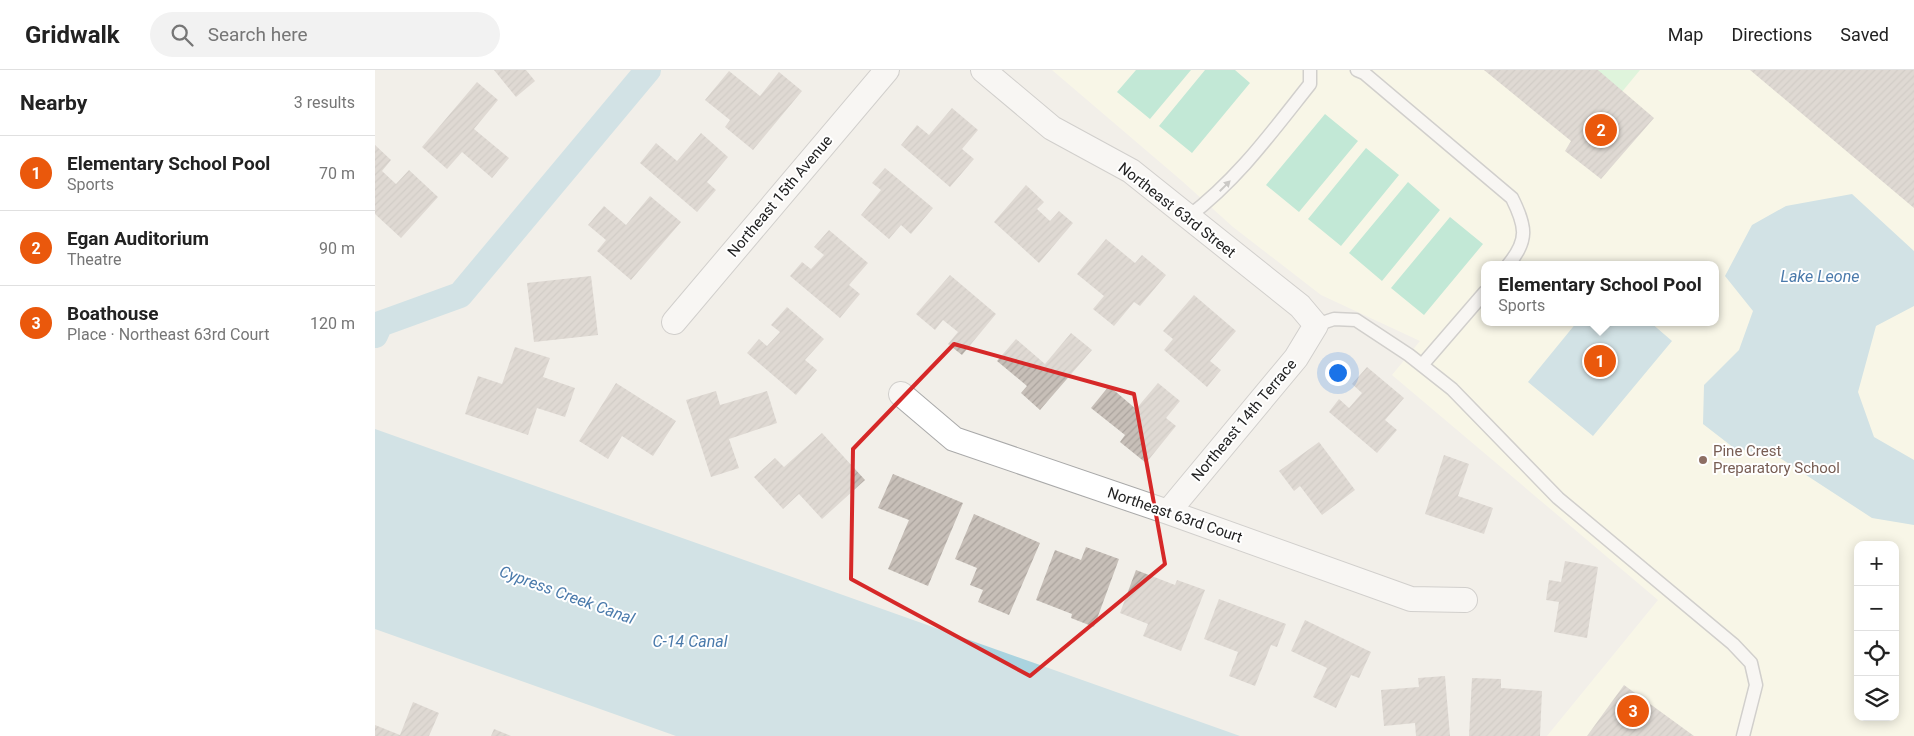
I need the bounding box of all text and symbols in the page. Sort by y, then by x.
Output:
search box [150,12,500,57]
text: Gridwalk [25,21,120,49]
icon: search [168,21,196,49]
text: Search here [208,23,308,46]
text: Map [1668,24,1703,45]
text: Directions [1731,24,1812,45]
text: Saved [1840,24,1889,45]
text: Nearby [20,91,87,115]
text: 3 results [294,93,355,112]
pin: 2 [1585,111,1617,149]
street label: Northeast 15th Avenue [724,132,836,260]
text: Elementary School Pool [67,152,270,175]
street label: Northeast 63rd Street [1115,159,1239,261]
text: 1 [31,164,41,183]
text: 70 m [319,164,355,183]
text: Sports [67,175,114,194]
one-way arrow [1219,180,1231,192]
text: Egan Auditorium [67,227,209,250]
text: 2 [31,239,41,258]
text: 90 m [319,239,355,258]
text: Theatre [67,250,122,269]
popup [1481,261,1719,326]
water label: Lake Leone [1781,267,1859,286]
text: Elementary School Pool [1498,273,1702,296]
text: Sports [1498,296,1545,315]
text: Boathouse [67,302,158,325]
text: 3 [31,314,41,333]
text: 120 m [310,314,355,333]
text: Place · Northeast 63rd Court [67,325,269,344]
pin: 1 [1584,342,1616,380]
street label: Northeast 14th Terrace [1188,355,1300,485]
your location [1325,360,1351,386]
place label: Pine Crest Preparatory School [1713,442,1840,477]
marker: Pine Crest Preparatory School [1697,454,1709,466]
street label: Northeast 63rd Court [1105,483,1245,547]
map controls [1854,541,1899,721]
button: + [1854,541,1899,586]
water label: Cypress Creek Canal [497,562,637,628]
button: − [1854,586,1899,631]
button: locate [1854,631,1899,676]
water label: C-14 Canal [652,632,728,651]
button: layers [1854,676,1899,721]
pin: 3 [1617,692,1649,730]

